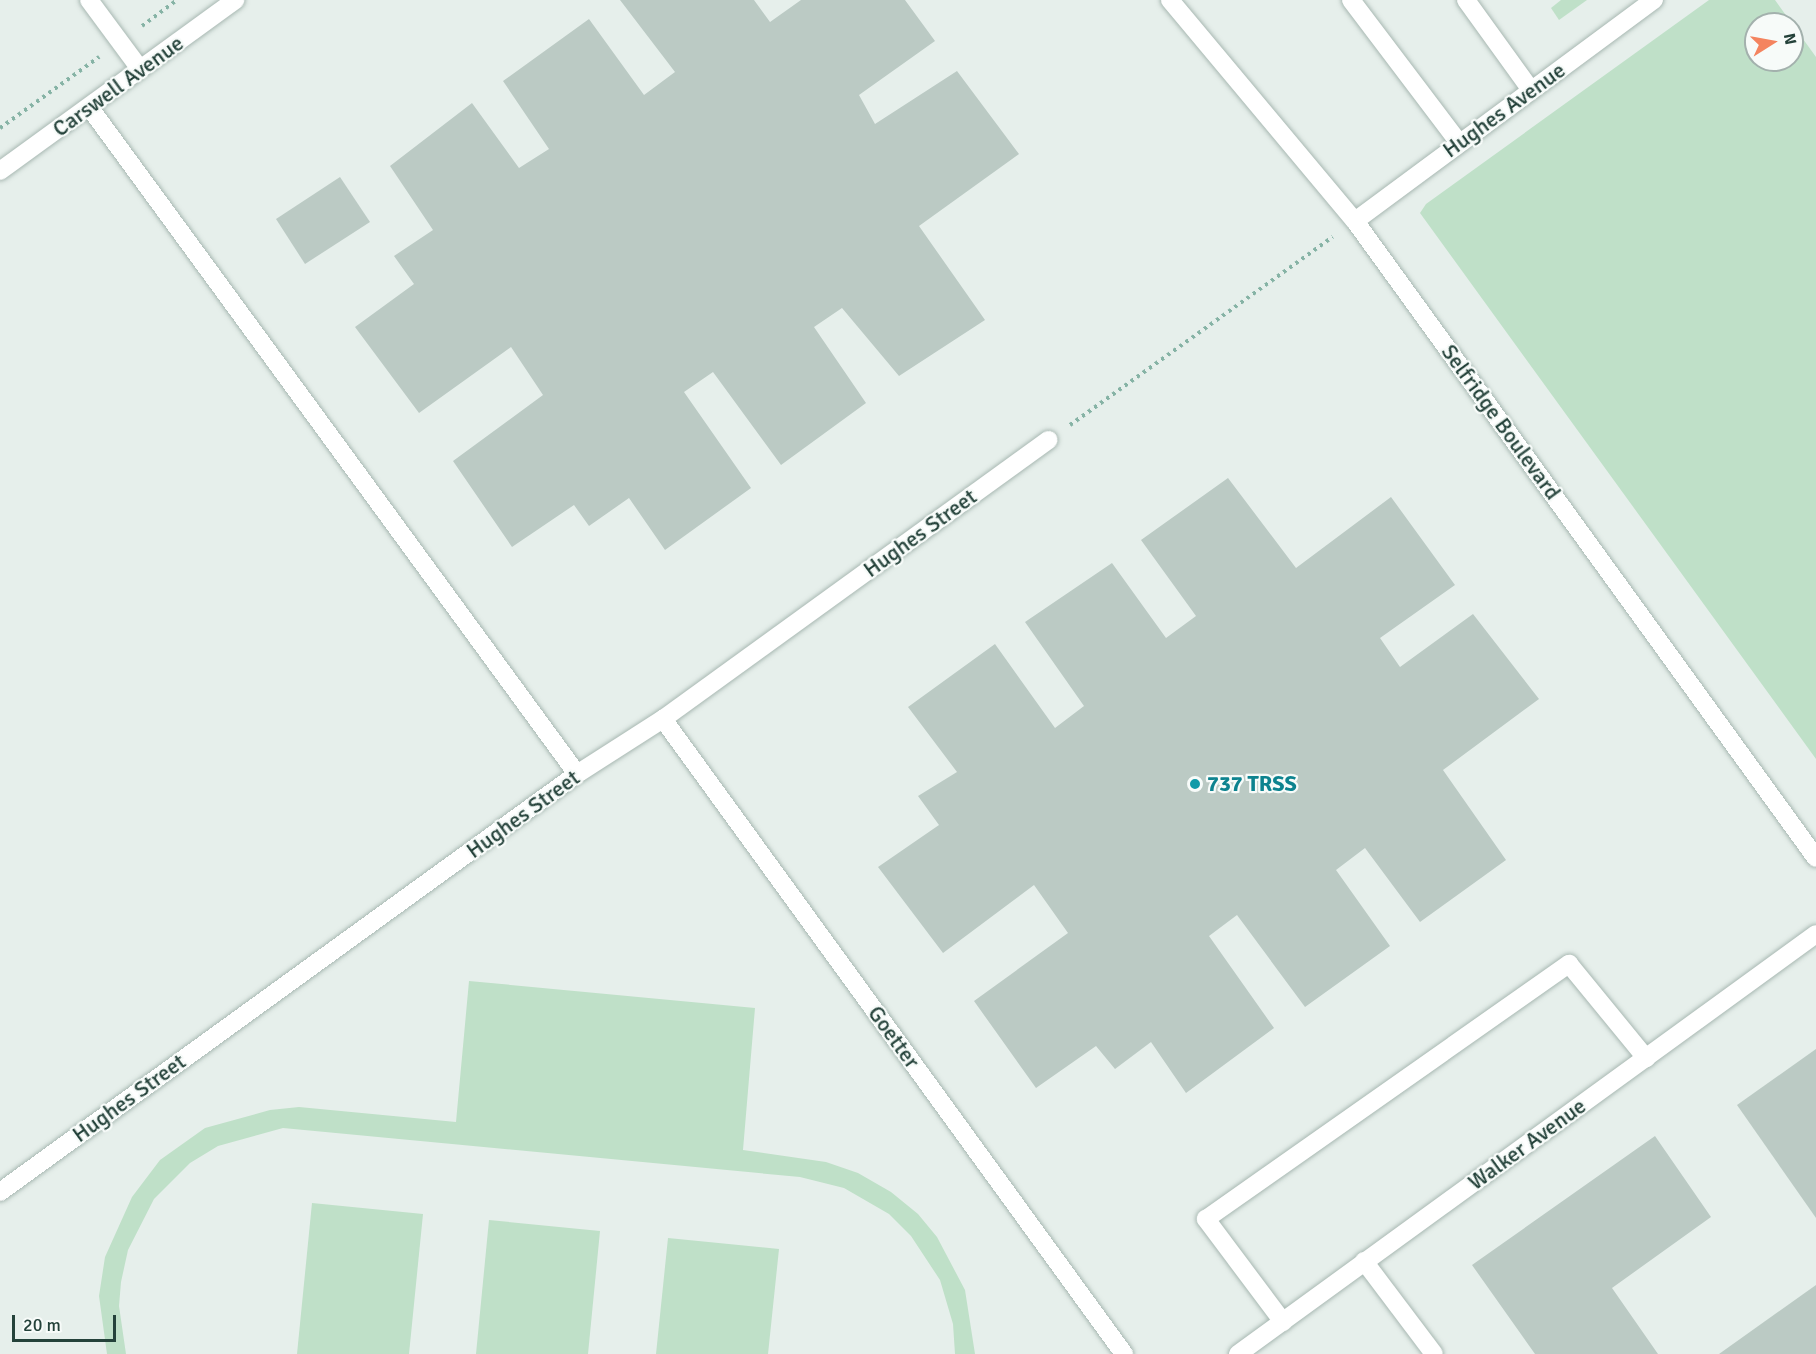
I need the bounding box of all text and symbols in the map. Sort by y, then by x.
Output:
north arrow [1744,12,1804,72]
street label: Carswell Avenue [48,30,188,142]
text: N [1779,32,1801,46]
street label: Hughes Avenue [1438,57,1570,163]
street label: Selfridge Boulevard [1436,339,1566,505]
street label: Hughes Street [858,483,982,583]
street label: Hughes Street [461,764,585,864]
place label: 737 TRSS [1207,771,1297,797]
marker: 737 TRSS [1188,777,1202,791]
street label: Goetter [862,1001,926,1073]
street label: Hughes Street [67,1048,191,1148]
street label: Walker Avenue [1463,1093,1591,1195]
scale bar [15,1303,118,1341]
text: 20 m [23,1314,61,1336]

